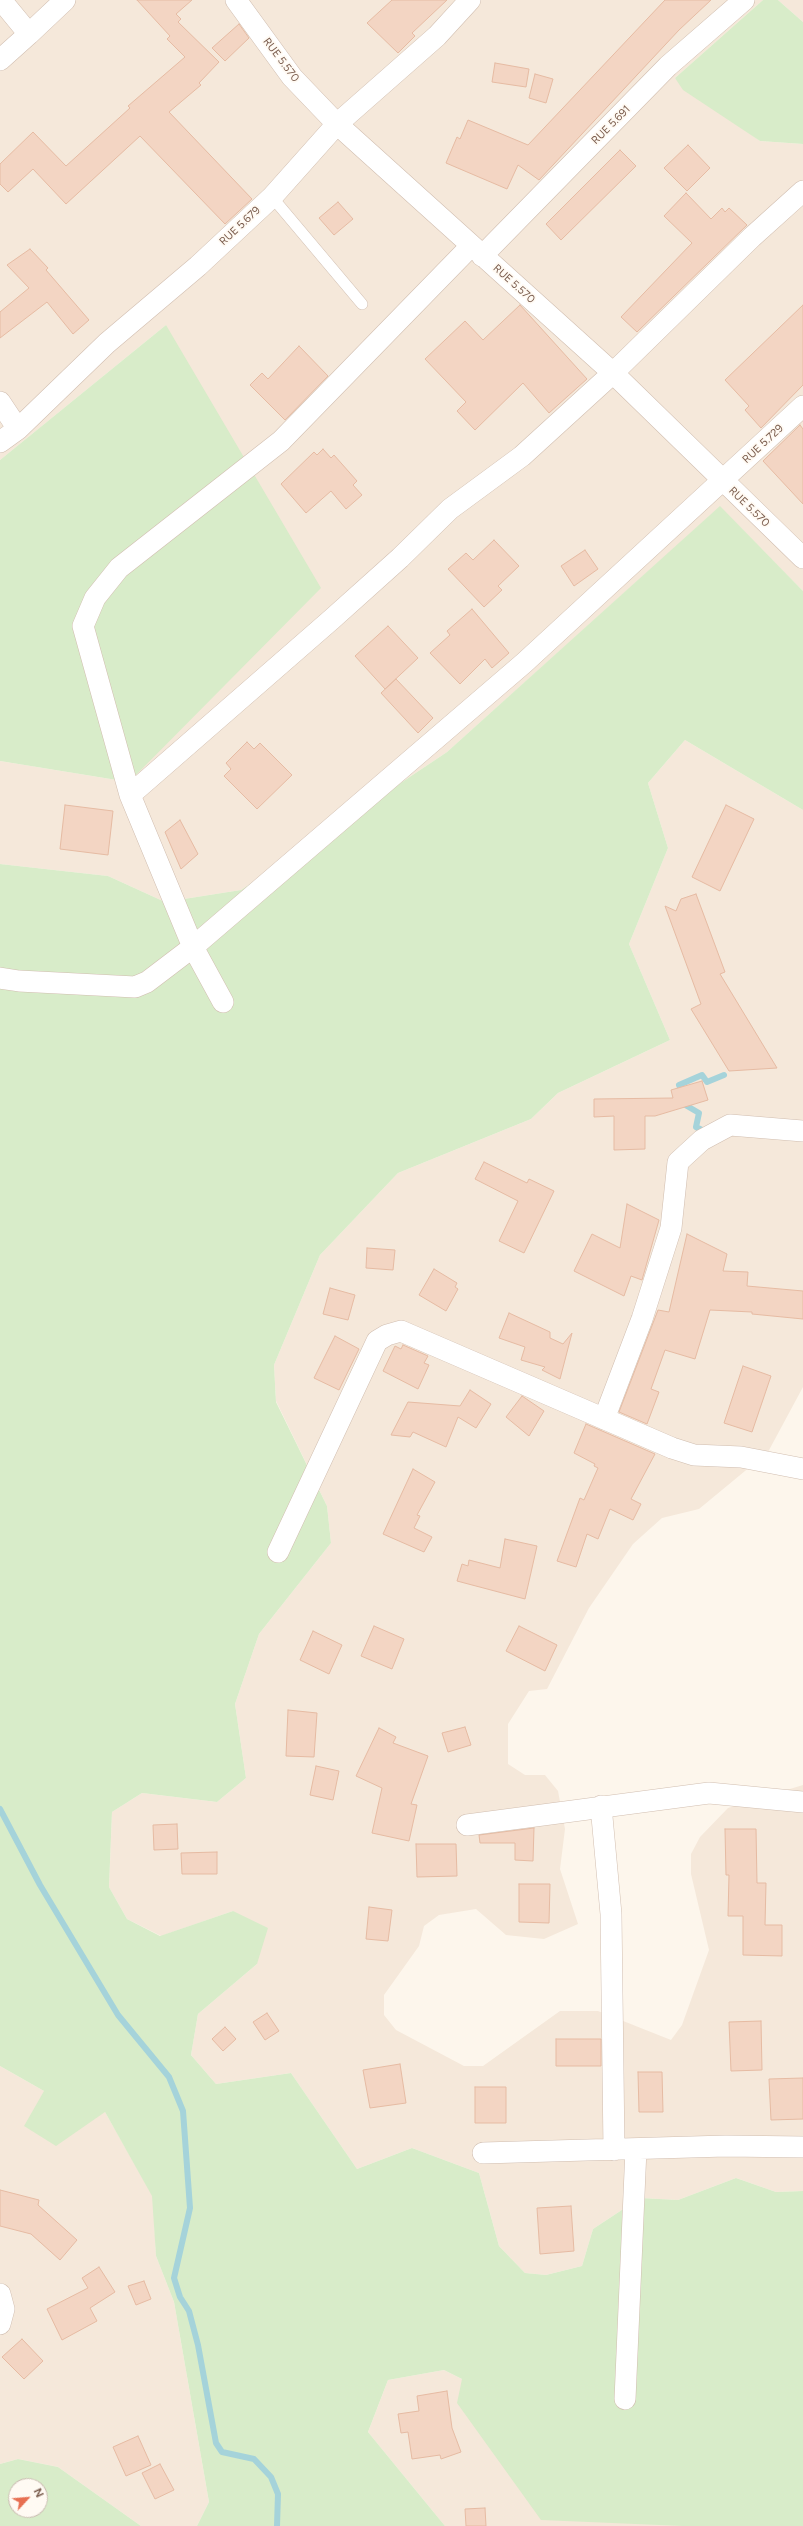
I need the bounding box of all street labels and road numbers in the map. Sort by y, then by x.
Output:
street label: RUE 5.570 [260,35,302,85]
street label: RUE 5.691 [589,103,633,147]
street label: RUE 5.679 [217,204,263,248]
street label: RUE 5.570 [490,262,538,306]
street label: RUE 5.729 [740,422,786,466]
street label: RUE 5.570 [726,484,772,530]

